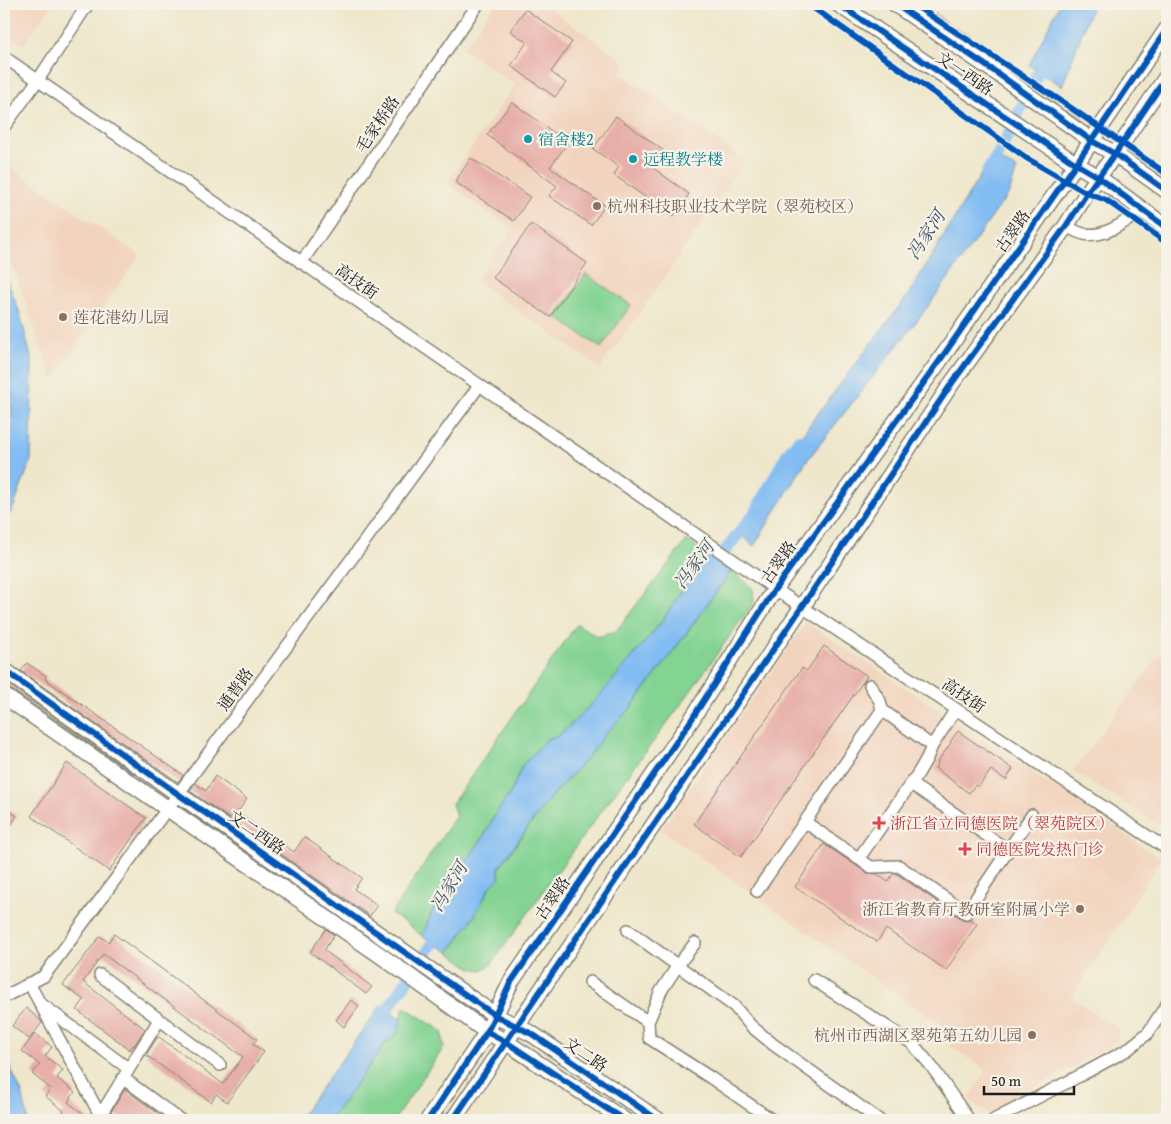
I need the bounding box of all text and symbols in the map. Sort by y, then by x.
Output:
street label: 文一西路 [932,45,998,101]
street label: 毛家桥路 [349,91,405,157]
place label: 宿舍楼2 [538,127,594,151]
marker: 宿舍楼2 [522,133,534,145]
place label: 远程教学楼 [643,147,723,171]
marker: 远程教学楼 [627,153,639,165]
place label: 杭州科技职业技术学院（翠苑校区） [607,194,863,218]
marker: 杭州科技职业技术学院（翠苑校区） [591,200,603,212]
water label: 冯家河 [900,202,953,265]
street label: 古翠路 [988,204,1036,258]
street label: 高技街 [330,257,384,305]
place label: 莲花港幼儿园 [73,305,169,329]
marker: 莲花港幼儿园 [57,311,69,323]
water label: 冯家河 [667,533,722,594]
street label: 古翠路 [754,535,802,589]
street label: 通普路 [211,663,259,715]
street label: 高技街 [937,672,991,718]
street label: 文二西路 [224,804,290,860]
place label: 浙江省立同德医院（翠苑院区） [890,811,1114,835]
marker: 浙江省立同德医院（翠苑院区） [872,816,886,830]
place label: 同德医院发热门诊 [976,837,1104,861]
marker: 同德医院发热门诊 [958,842,972,856]
water label: 冯家河 [423,854,476,917]
street label: 古翠路 [529,871,575,925]
place label: 浙江省教育厅教研室附属小学 [862,897,1070,921]
marker: 浙江省教育厅教研室附属小学 [1074,903,1086,915]
place label: 杭州市西湖区翠苑第五幼儿园 [814,1023,1022,1047]
marker: 杭州市西湖区翠苑第五幼儿园 [1026,1029,1038,1041]
street label: 文二路 [559,1031,613,1077]
scale bar [984,1064,1074,1096]
text: 50 m [991,1070,1022,1091]

